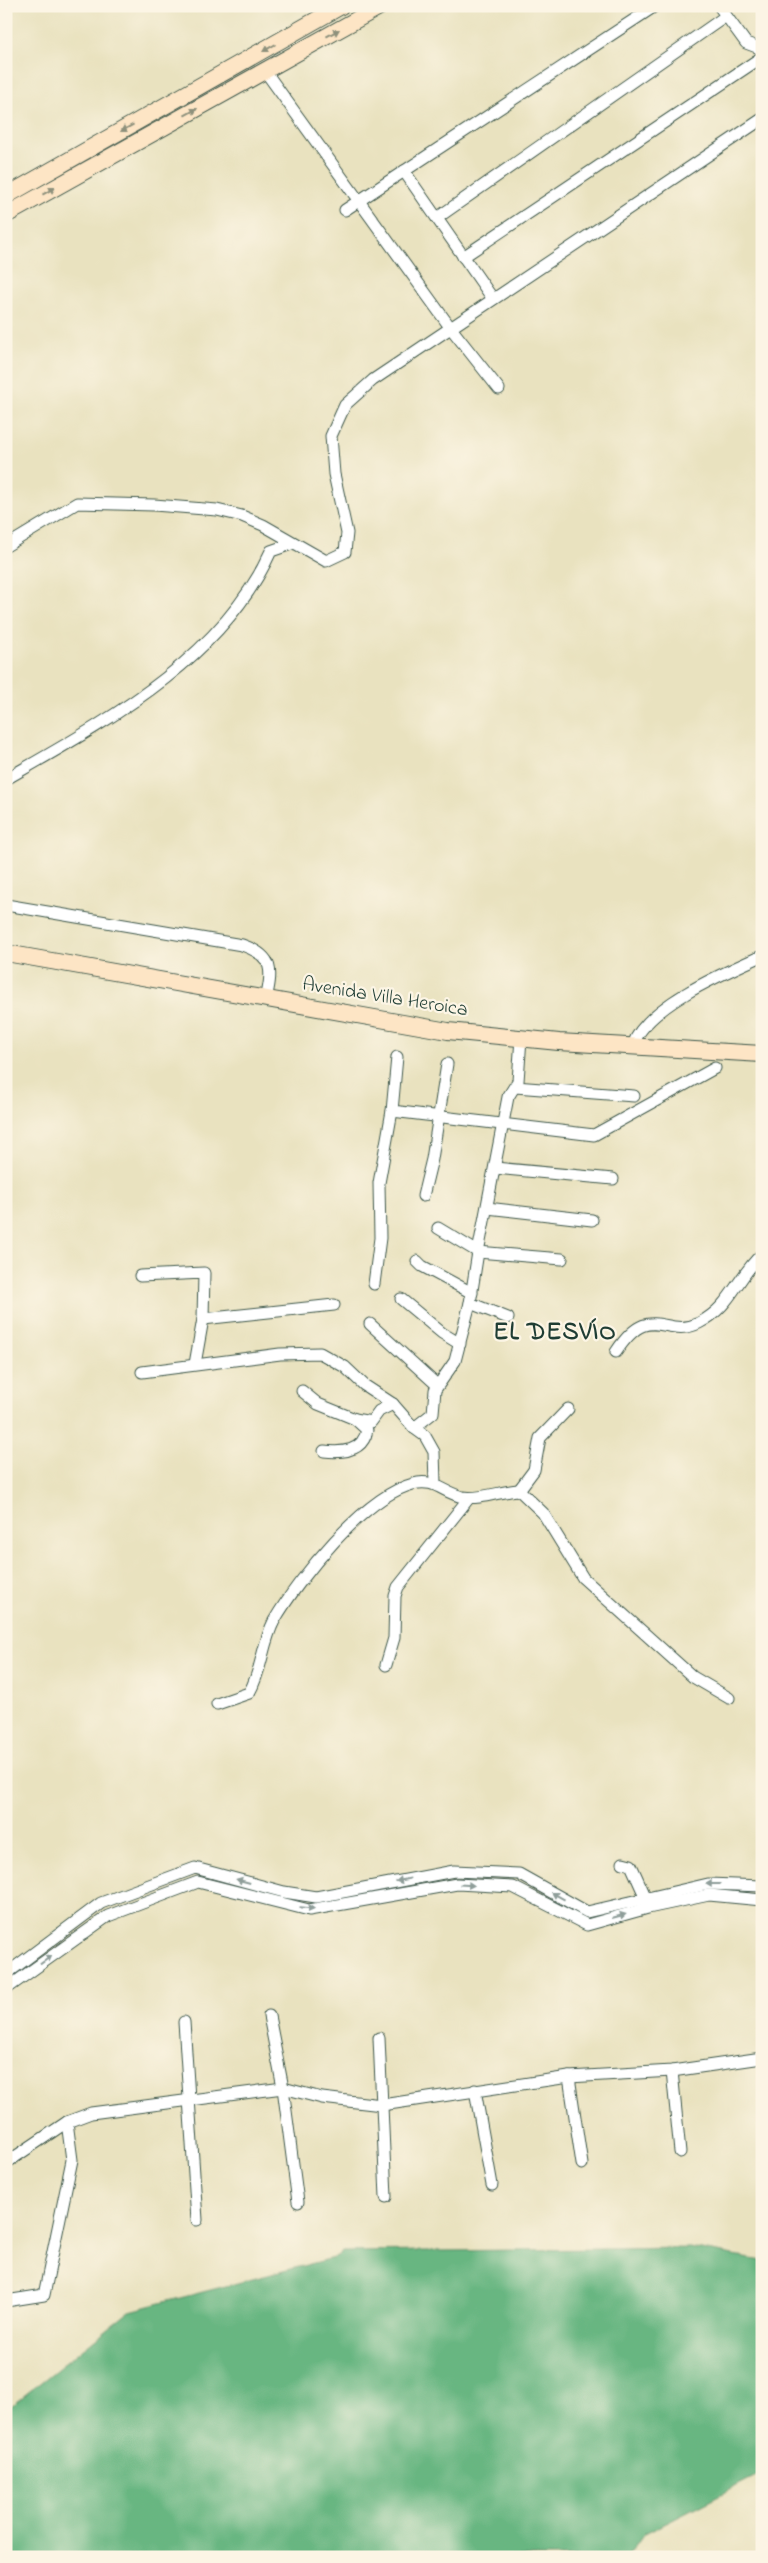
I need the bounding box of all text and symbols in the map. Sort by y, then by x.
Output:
one-way arrow [326,29,340,37]
one-way arrow [262,44,275,53]
one-way arrow [184,108,198,116]
one-way arrow [121,124,134,133]
one-way arrow [42,187,56,195]
street label: Avenida Villa Heroica [300,971,470,1025]
district label: EL DESVÍO [493,1315,617,1351]
one-way arrow [236,1877,251,1885]
one-way arrow [394,1877,410,1885]
one-way arrow [705,1880,721,1888]
one-way arrow [459,1881,475,1889]
one-way arrow [552,1892,565,1901]
one-way arrow [299,1904,315,1912]
one-way arrow [612,1911,627,1919]
one-way arrow [39,1955,53,1965]

